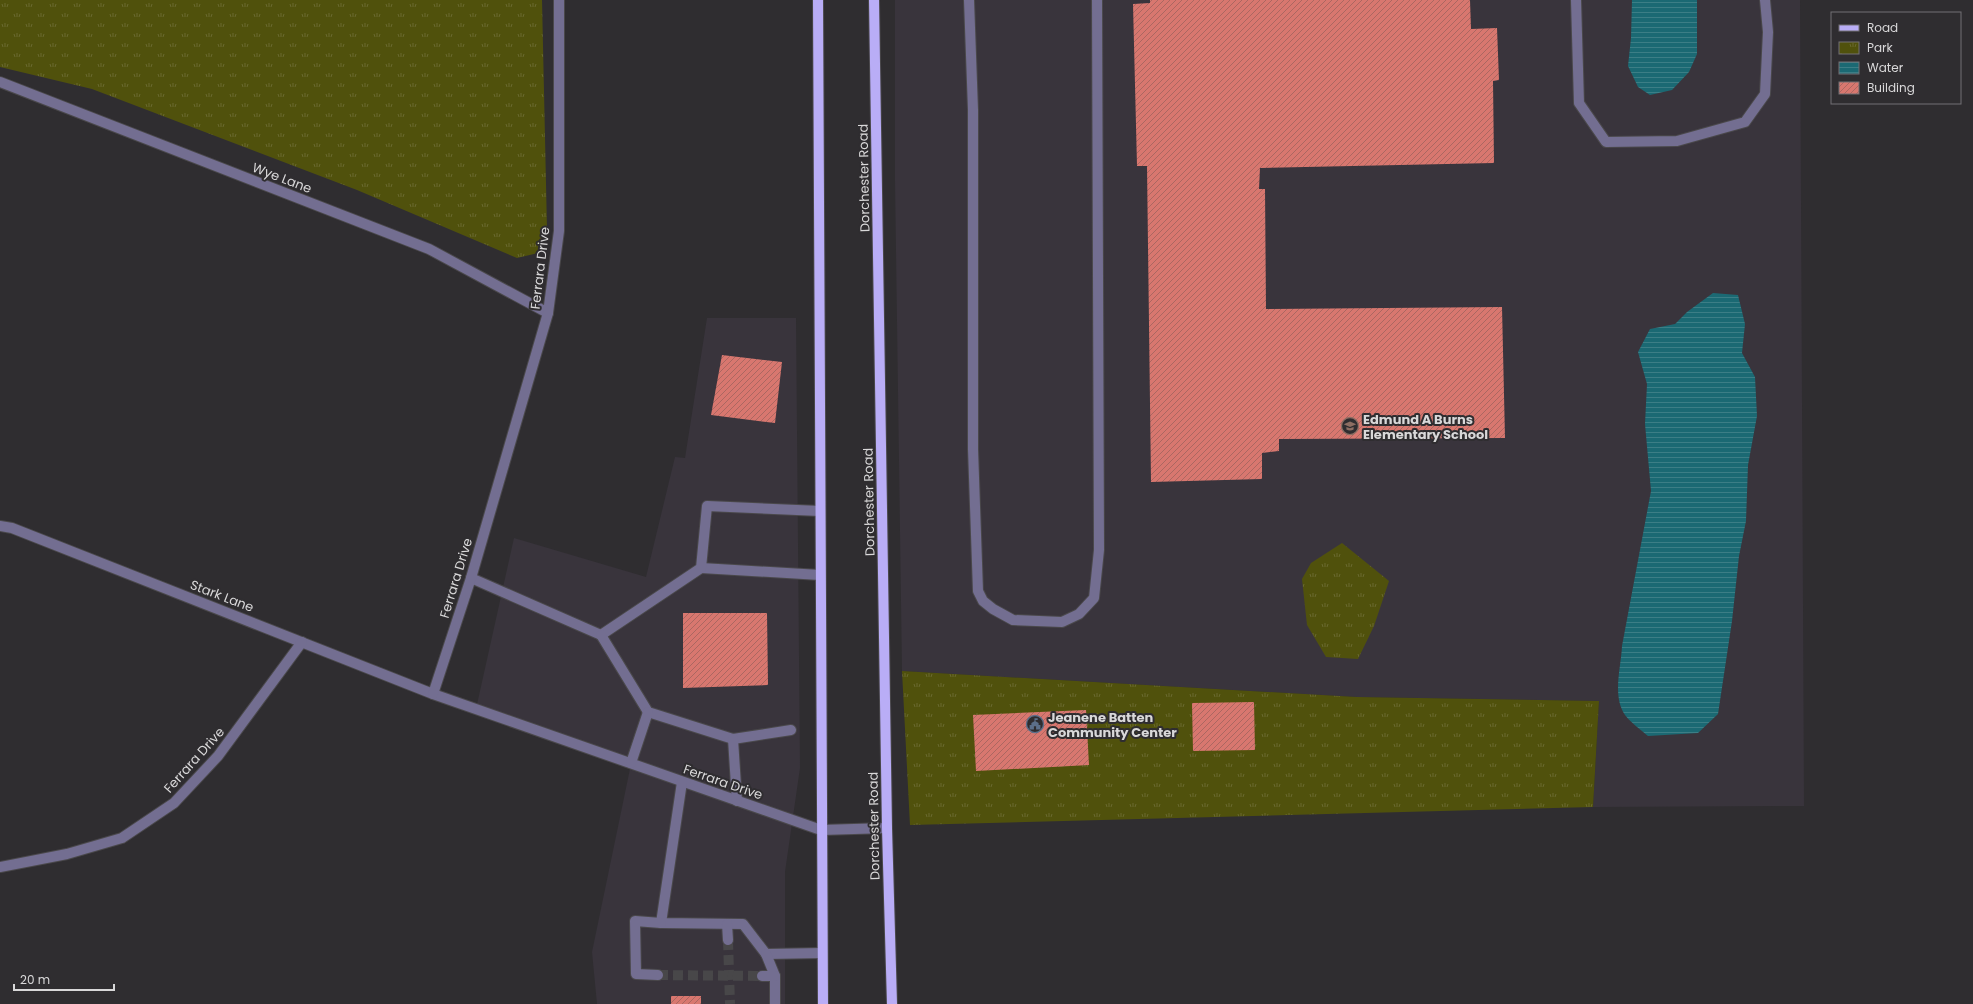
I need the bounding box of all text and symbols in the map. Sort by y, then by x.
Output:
legend [1831,12,1961,104]
text: Road [1867,19,1898,36]
text: Park [1867,39,1894,56]
text: Water [1867,59,1904,76]
text: Building [1867,79,1915,96]
street label: Dorchester Road [854,124,874,232]
street label: Wye Lane [250,158,314,198]
street label: Ferrara Drive [526,226,554,310]
place label: Edmund A Burns Elementary School [1363,410,1488,444]
school or university icon: Edmund A Burns Elementary School [1340,416,1360,436]
street label: Dorchester Road [859,448,879,556]
street label: Ferrara Drive [435,536,477,620]
street label: Stark Lane [187,575,257,617]
place label: Jeanene Batten Community Center [1048,708,1177,742]
public building icon: Jeanene Batten Community Center [1025,714,1045,734]
street label: Ferrara Drive [159,723,229,797]
street label: Ferrara Drive [681,760,765,804]
street label: Dorchester Road [864,772,884,880]
scale bar [14,966,114,992]
text: 20 m [20,971,50,988]

